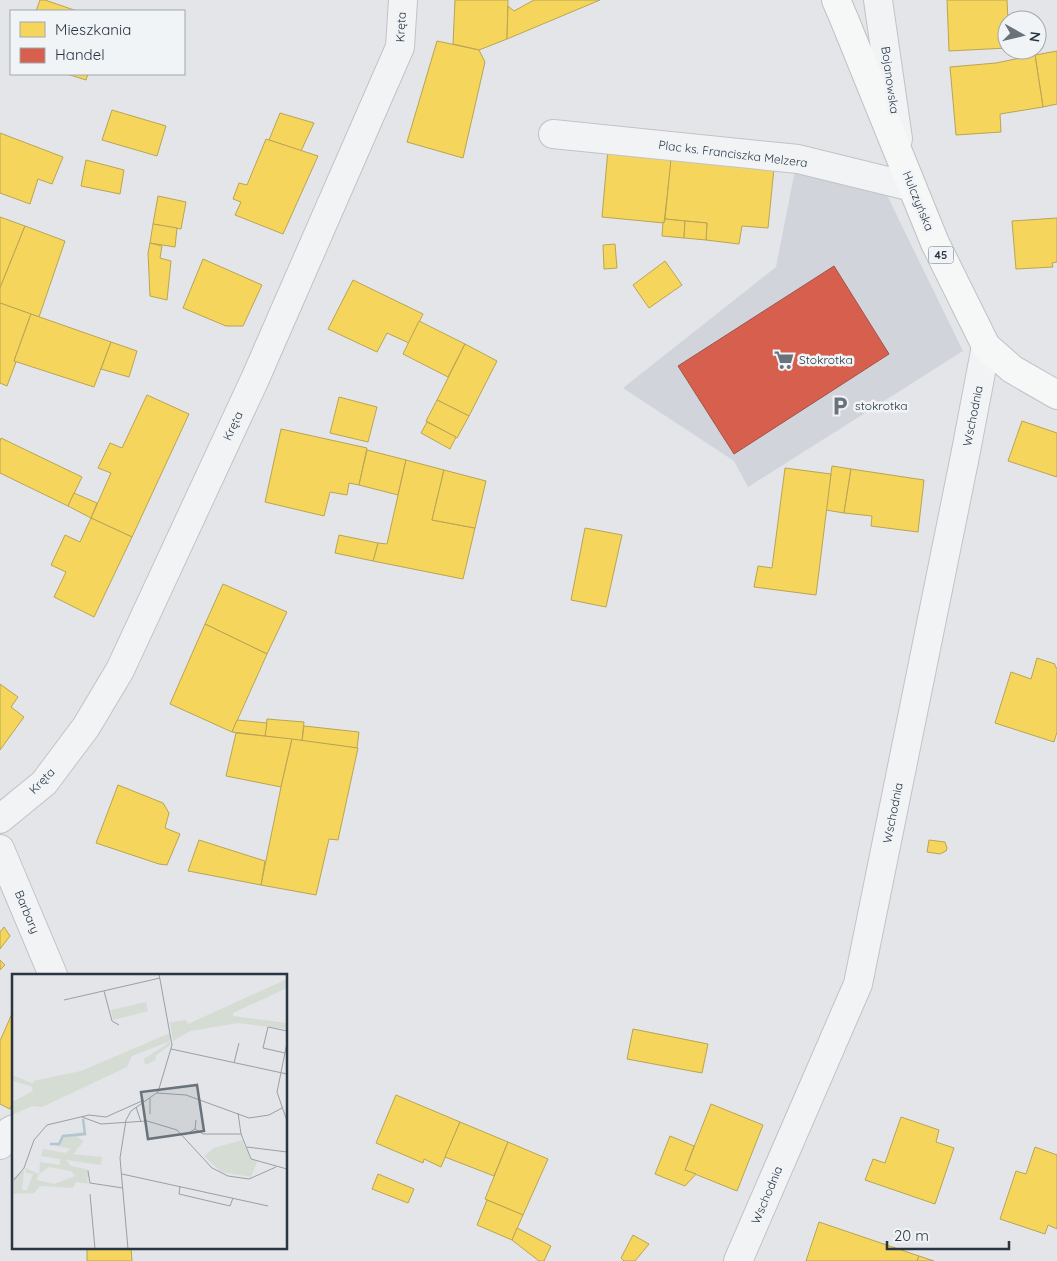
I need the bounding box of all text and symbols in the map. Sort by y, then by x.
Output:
legend [10,10,185,75]
north arrow [997,10,1047,60]
street label: Kręta [392,11,409,43]
text: Mieszkania [55,20,131,39]
text: N [1025,30,1045,43]
text: Handel [55,45,105,64]
street label: Bojanowska [878,45,903,115]
street label: Plac ks. Franciszka Melzera [658,137,809,170]
street label: Hulczyńska [900,169,937,233]
road number: 45 [928,246,954,264]
supermarket icon: Stokrotka [773,349,795,371]
place label: Stokrotka [799,352,853,367]
street label: Wschodnia [959,384,986,448]
parking icon: stokrotka [829,395,851,417]
place label: stokrotka [855,398,908,413]
street label: Kręta [219,409,246,443]
street label: Kręta [26,764,58,797]
street label: Wschodnia [879,781,906,845]
street label: Barbary [12,888,43,936]
inset map [12,974,288,1248]
street label: Wschodnia [748,1164,785,1226]
scale bar [887,1218,1010,1250]
text: 20 m [894,1226,929,1245]

